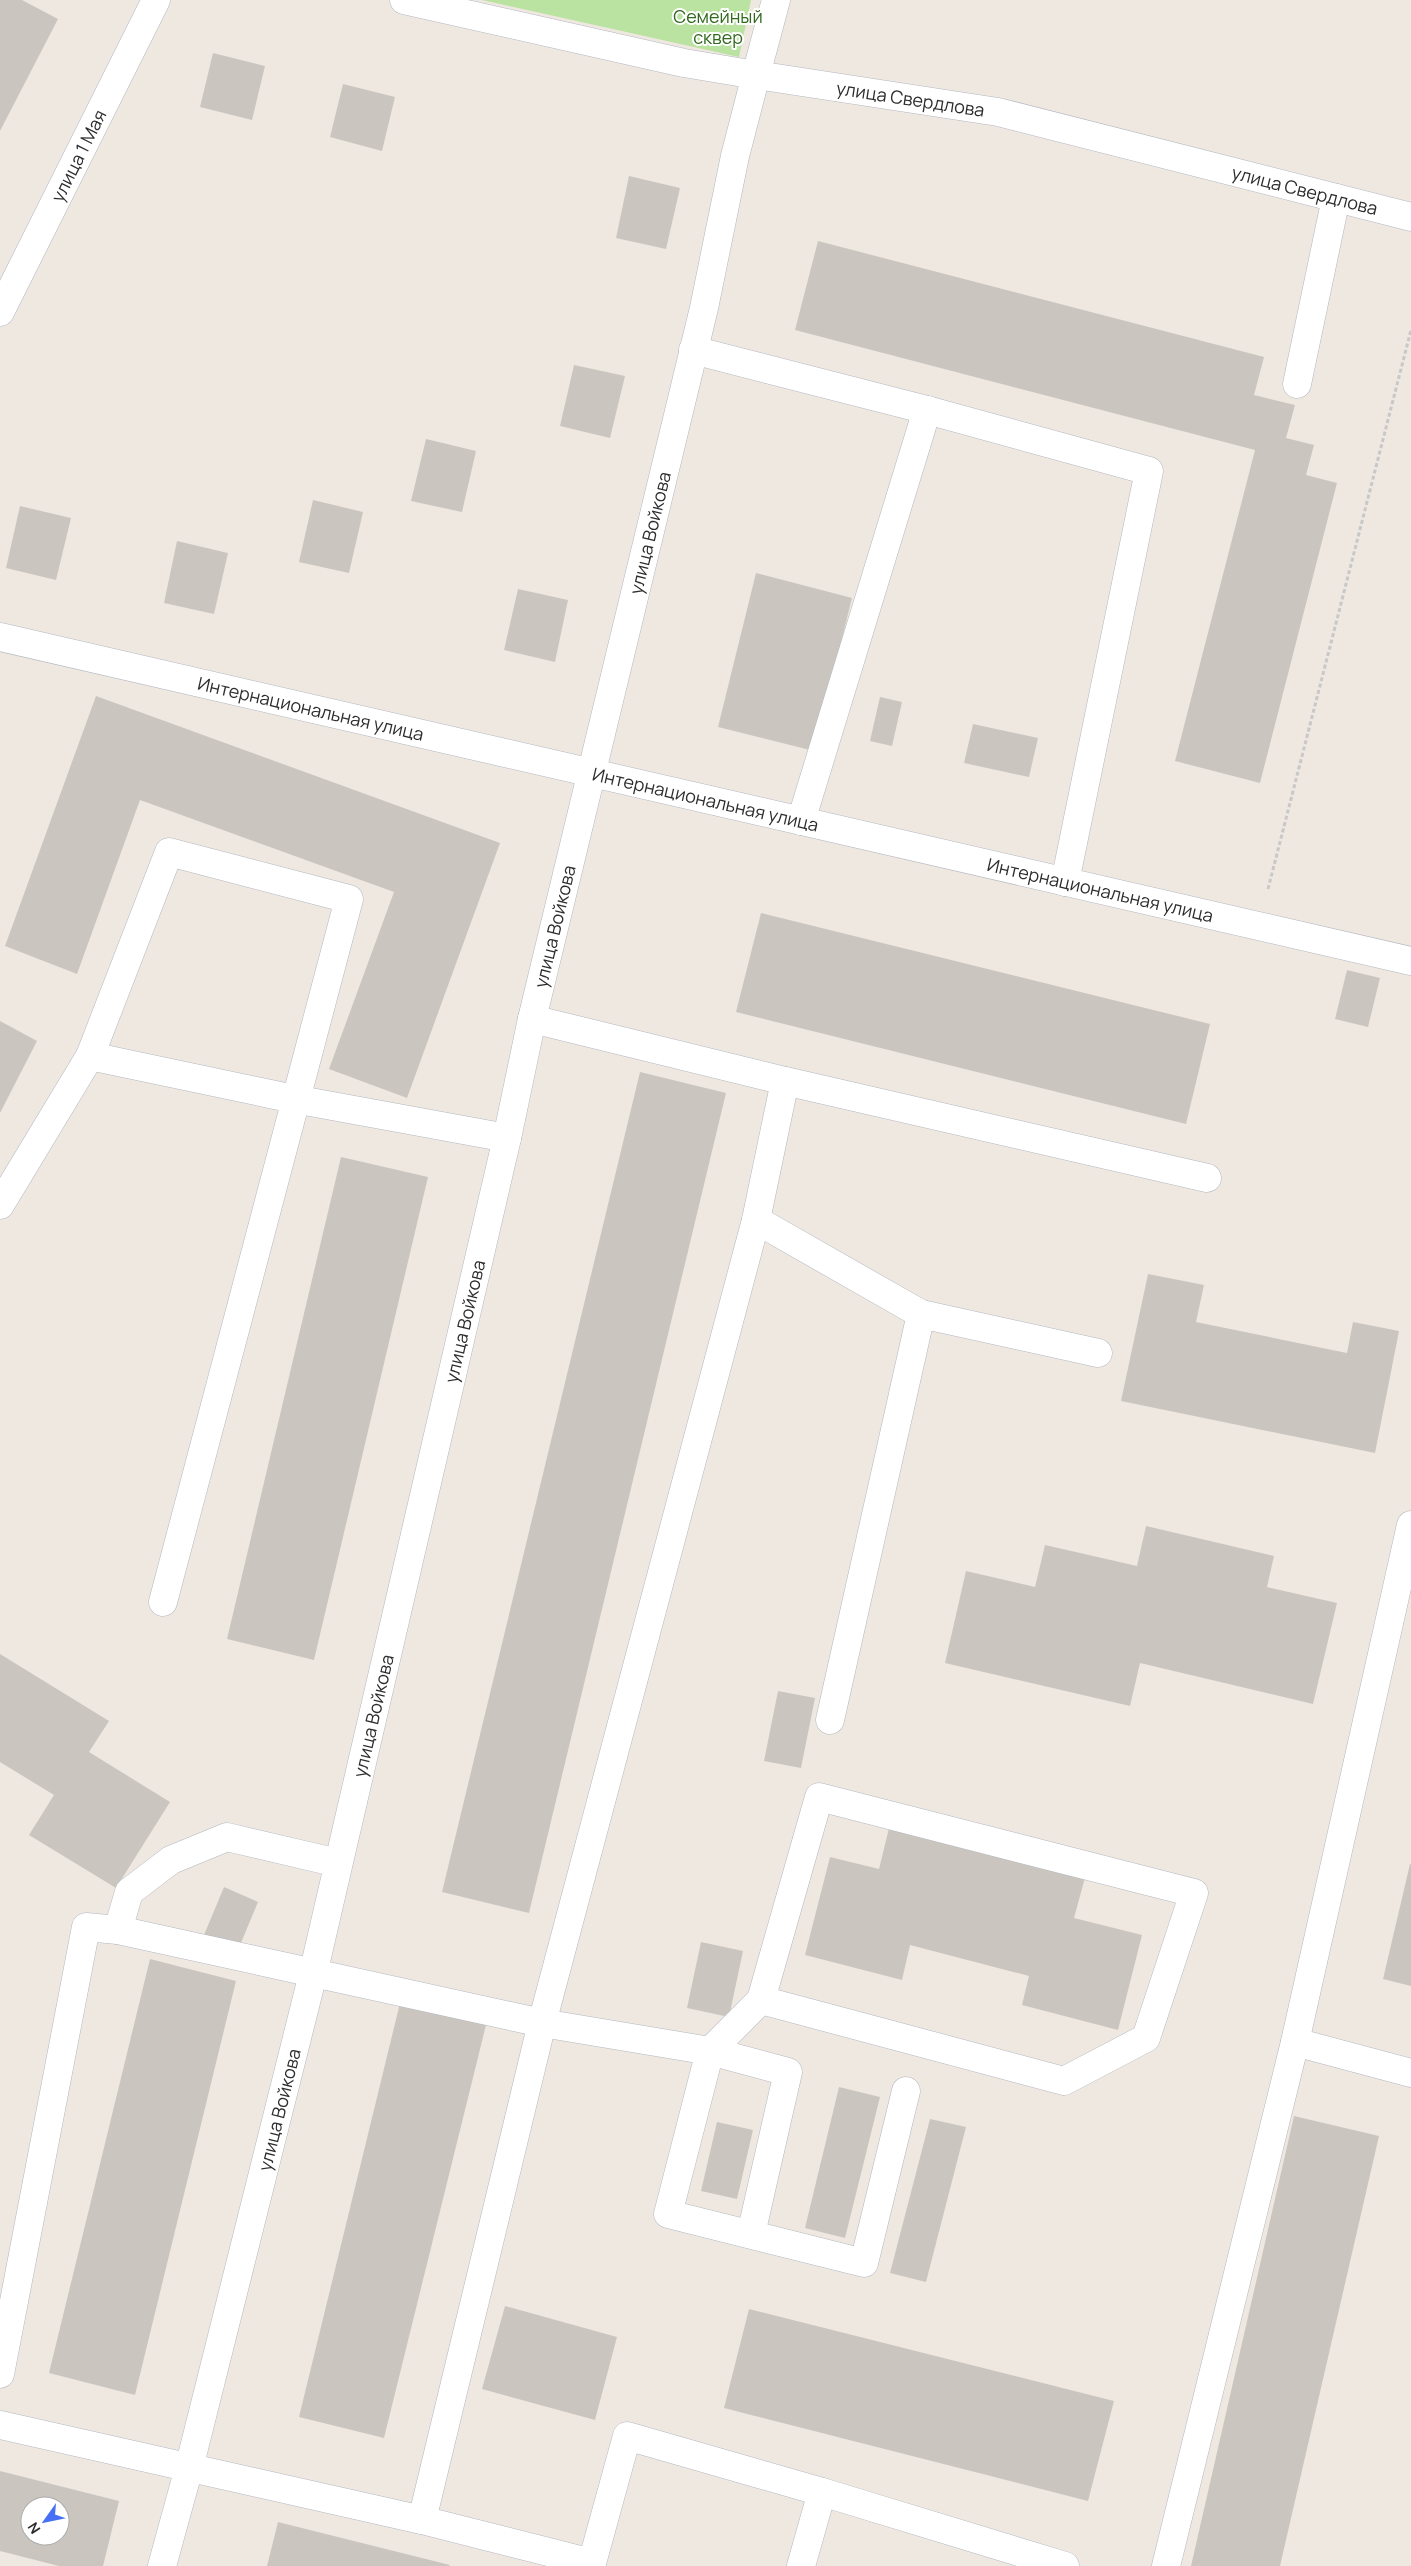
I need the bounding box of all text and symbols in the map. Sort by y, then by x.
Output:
park label: Семейный сквер [673,4,763,49]
street label: улица Свердлова [835,75,986,122]
street label: улица 1 Мая [45,105,111,206]
street label: улица Свердлова [1229,160,1380,220]
street label: улица Войкова [623,469,676,597]
street label: Интернациональная улица [195,671,426,746]
street label: Интернациональная улица [590,761,821,837]
street label: Интернациональная улица [985,852,1216,927]
street label: улица Войкова [528,863,581,990]
street label: улица Войкова [439,1257,490,1385]
street label: улица Войкова [347,1652,399,1780]
street label: улица Войкова [252,2046,306,2174]
north arrow [20,2496,70,2546]
text: N [23,2519,44,2538]

